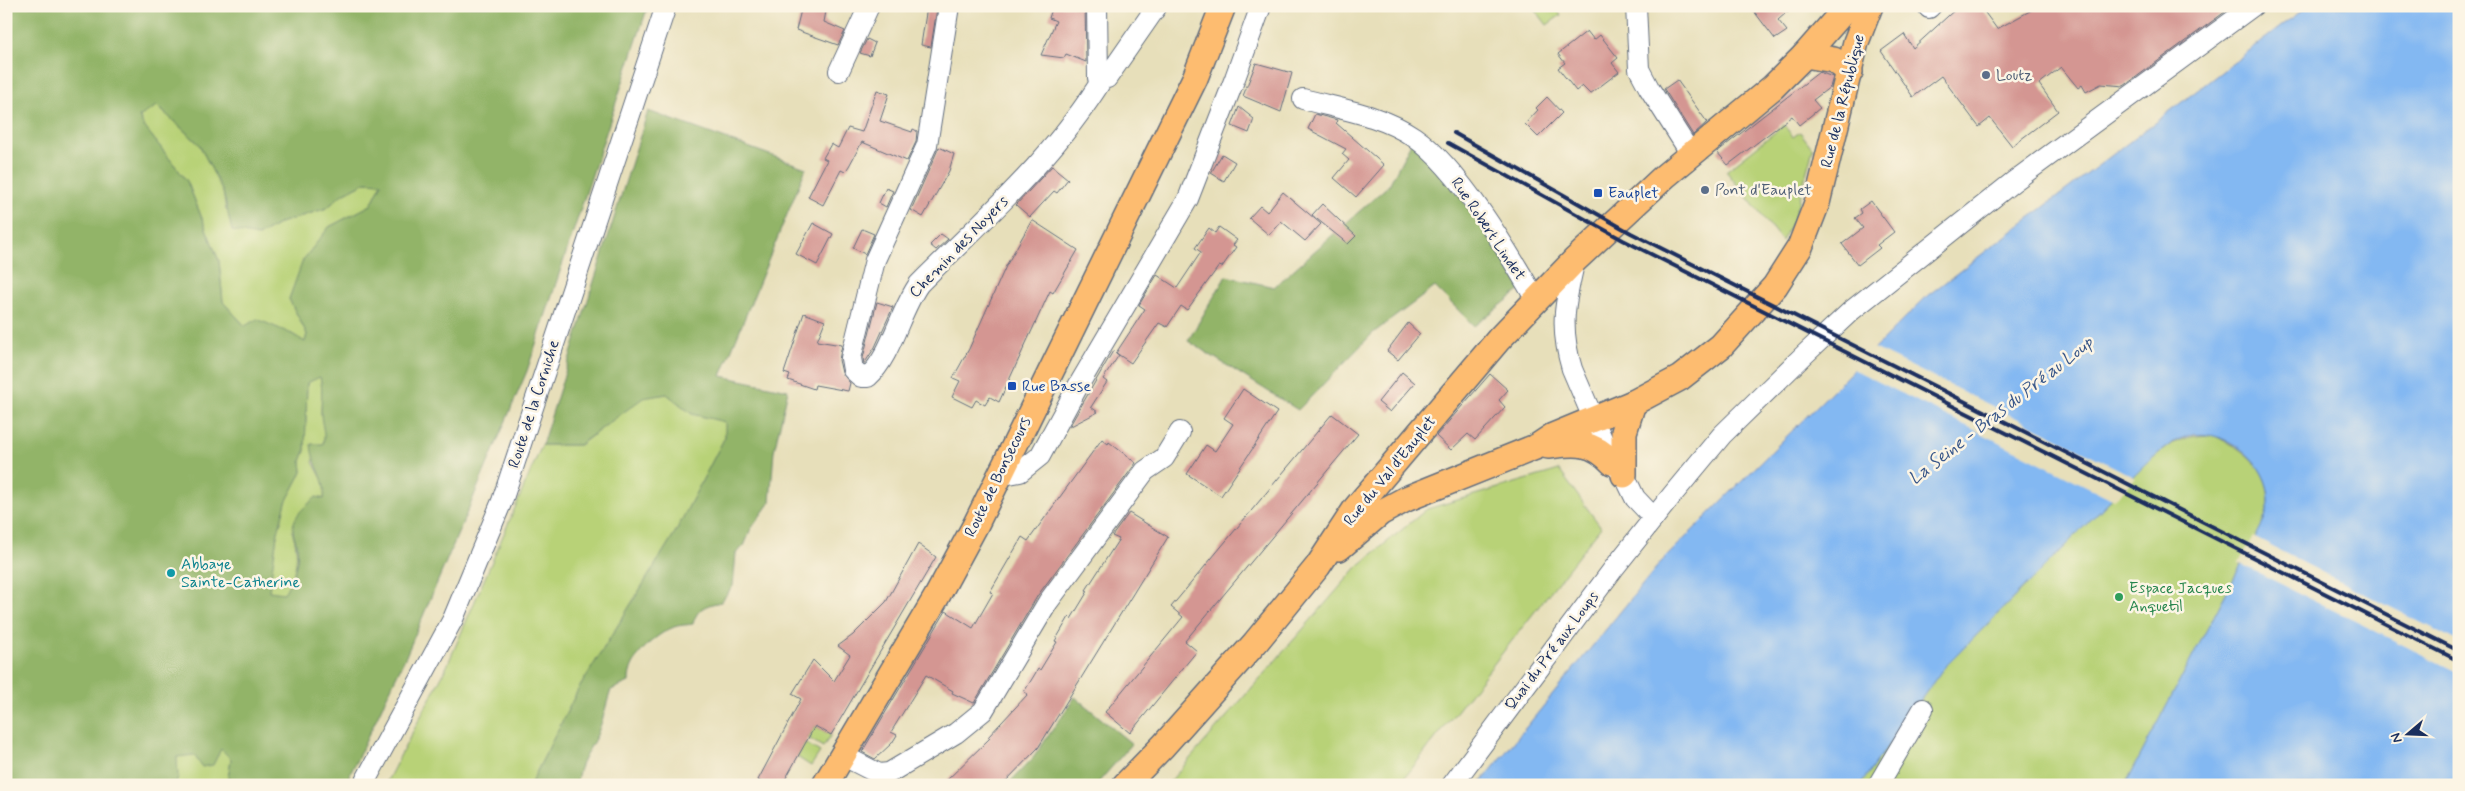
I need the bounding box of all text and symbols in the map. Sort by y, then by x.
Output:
street label: Rue de la République [1816,32,1870,170]
place label: Loutz [1996,65,2032,86]
marker: Loutz [1980,69,1992,81]
street label: Rue Robert Lindet [1446,173,1531,285]
place label: Pont d'Eauplet [1715,180,1812,201]
place label: Eauplet [1608,183,1659,204]
marker: Pont d'Eauplet [1699,184,1711,196]
marker: Eauplet [1592,187,1604,199]
street label: Chemin des Noyers [905,191,1013,303]
water label: La Seine - Bras du Pré au Loup [1904,331,2099,491]
street label: Route de la Corniche [503,337,565,471]
place label: Rue Basse [1022,376,1091,397]
marker: Rue Basse [1006,380,1018,392]
street label: Rue du Val d'Eauplet [1339,411,1441,531]
street label: Route de Bonsecours [960,413,1036,541]
place label: Abbaye Sainte-Catherine [181,554,301,593]
marker: Abbaye Sainte-Catherine [165,567,177,579]
place label: Espace Jacques Anquetil [2129,578,2232,617]
street label: Quai du Pré aux Loups [1500,587,1604,715]
marker: Espace Jacques Anquetil [2113,591,2125,603]
north arrow [2382,708,2432,758]
text: N [2387,731,2407,745]

